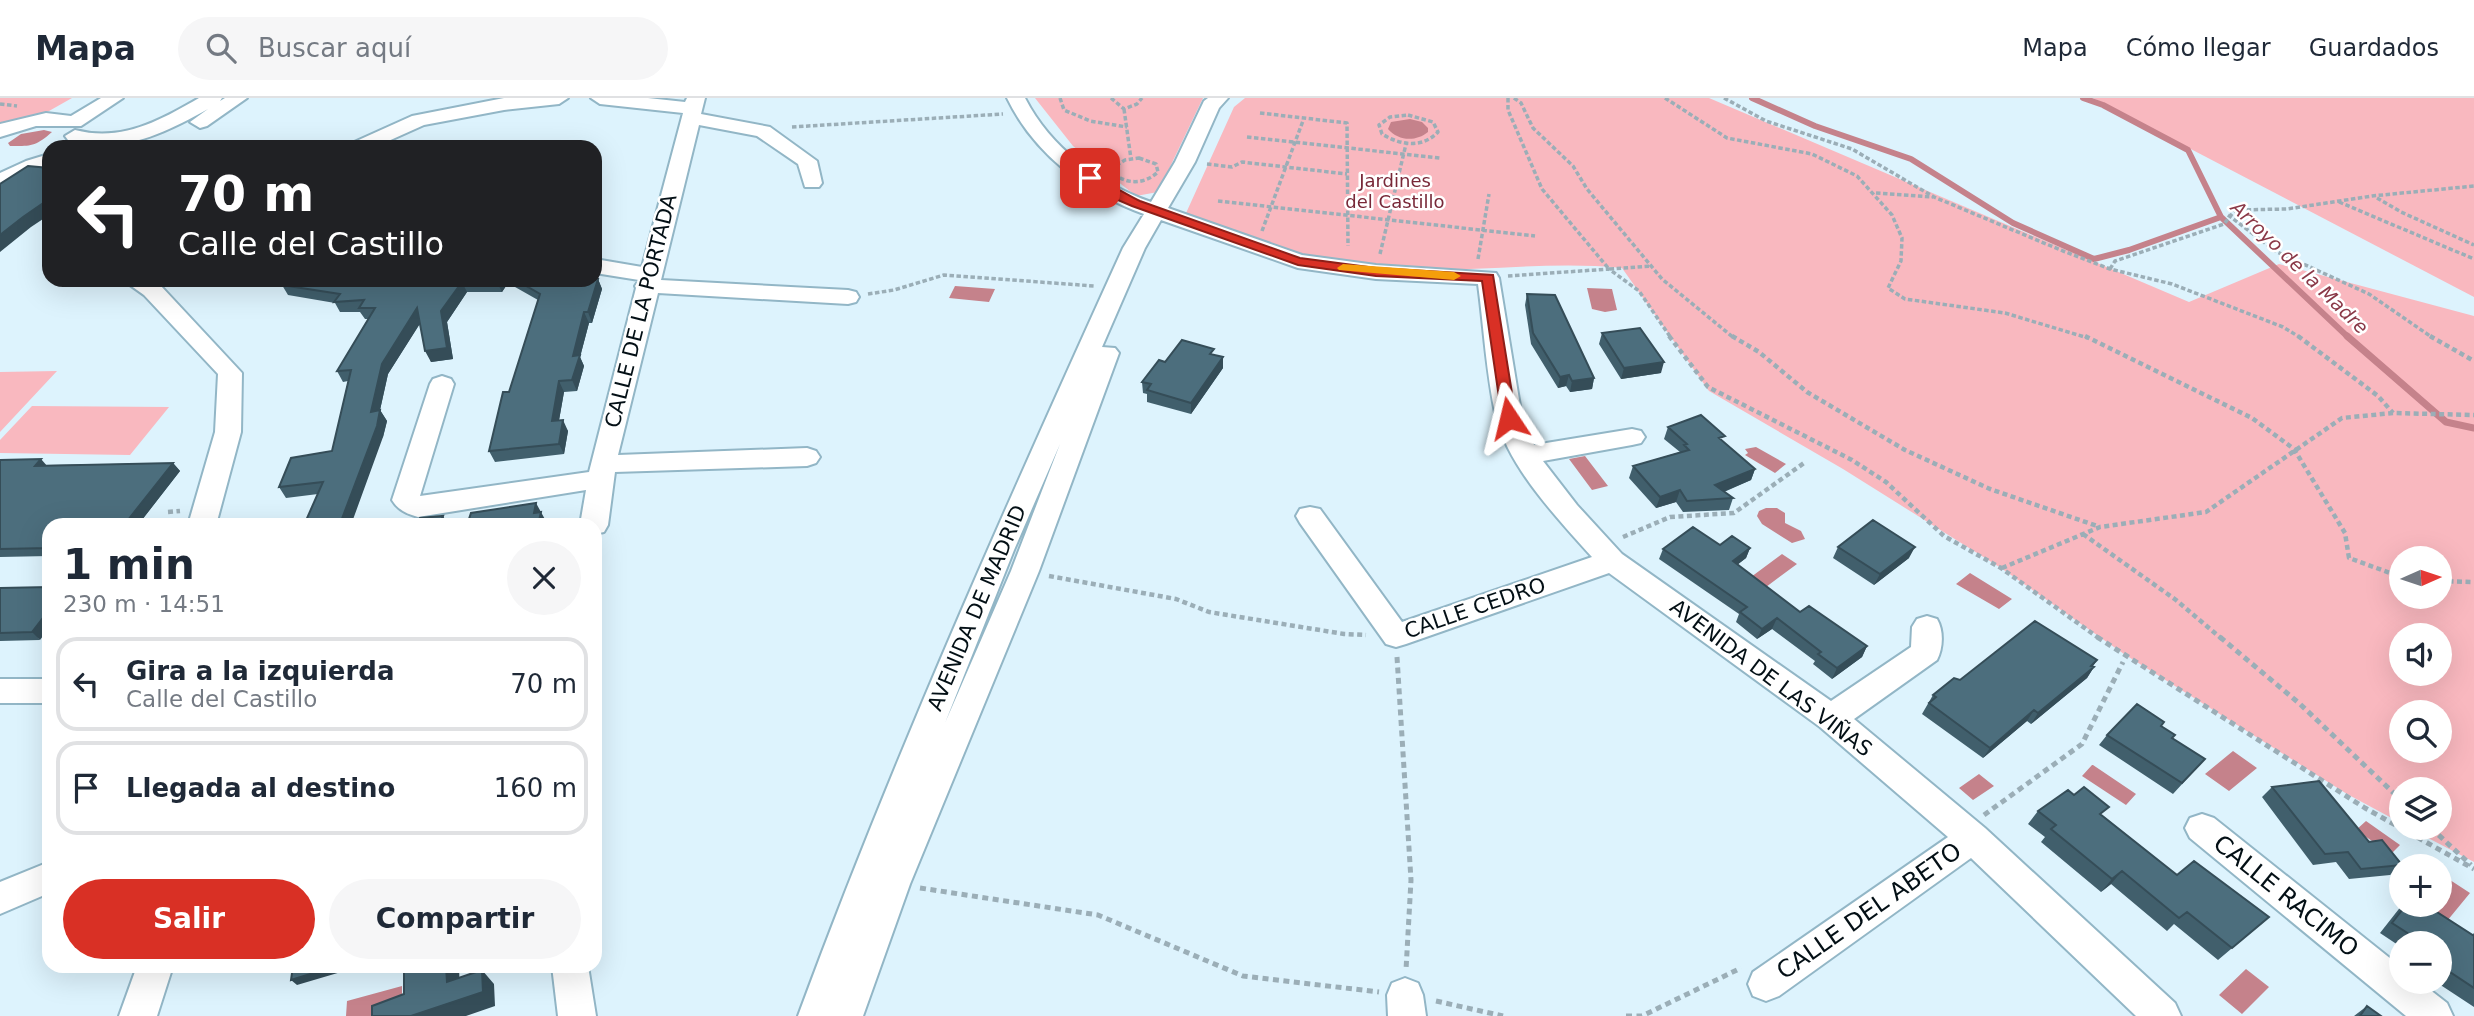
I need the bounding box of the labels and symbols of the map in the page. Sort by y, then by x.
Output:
pin [1060,148,1120,208]
park label: Jardines del Castillo [1345,170,1445,212]
street label: CALLE DE LA PORTADA [600,191,682,430]
water label: Arroyo de la Madre [2226,195,2373,338]
position arrow [1472,381,1546,455]
street label: AVENIDA DE MADRID [923,502,1031,714]
north arrow [2389,546,2452,609]
street label: CALLE CEDRO [1401,573,1549,643]
street label: AVENIDA DE LAS VIÑAS [1666,593,1878,762]
street label: CALLE RACIMO [2208,829,2364,963]
street label: CALLE DEL ABETO [1771,837,1967,985]

